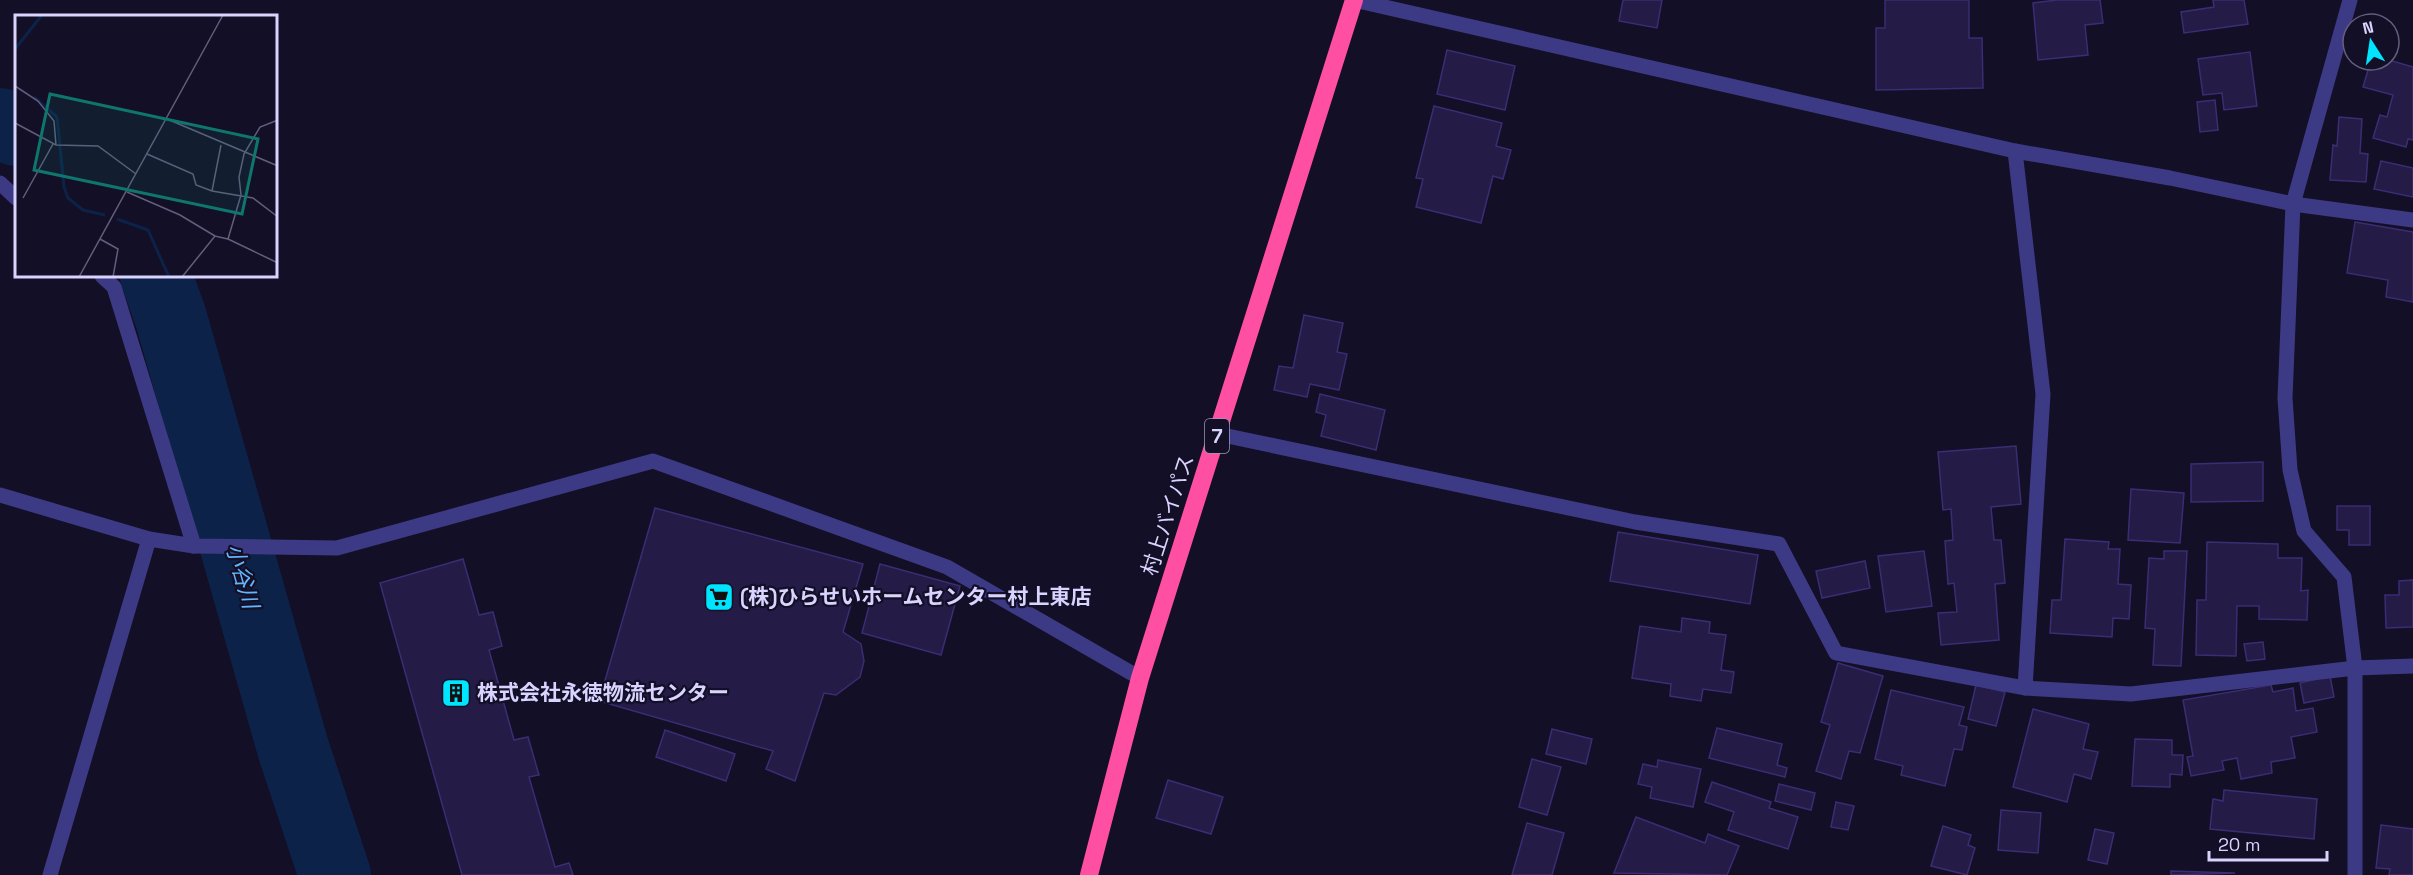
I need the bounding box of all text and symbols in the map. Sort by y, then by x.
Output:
north arrow [2341,12,2401,72]
inset map [15,15,278,278]
text: N [2361,16,2375,39]
road number: 7 [1205,419,1229,453]
street label: 村上バイパス [1135,451,1200,579]
water label: 小谷川 [220,540,266,613]
supermarket icon: (株)ひらせいホームセンター村上東店 [703,581,735,613]
place label: (株)ひらせいホームセンター村上東店 [740,583,1092,610]
building icon: 株式会社永徳物流センター [440,677,472,709]
place label: 株式会社永徳物流センター [477,679,729,706]
scale bar [2209,824,2328,862]
text: 20 m [2218,833,2261,856]

